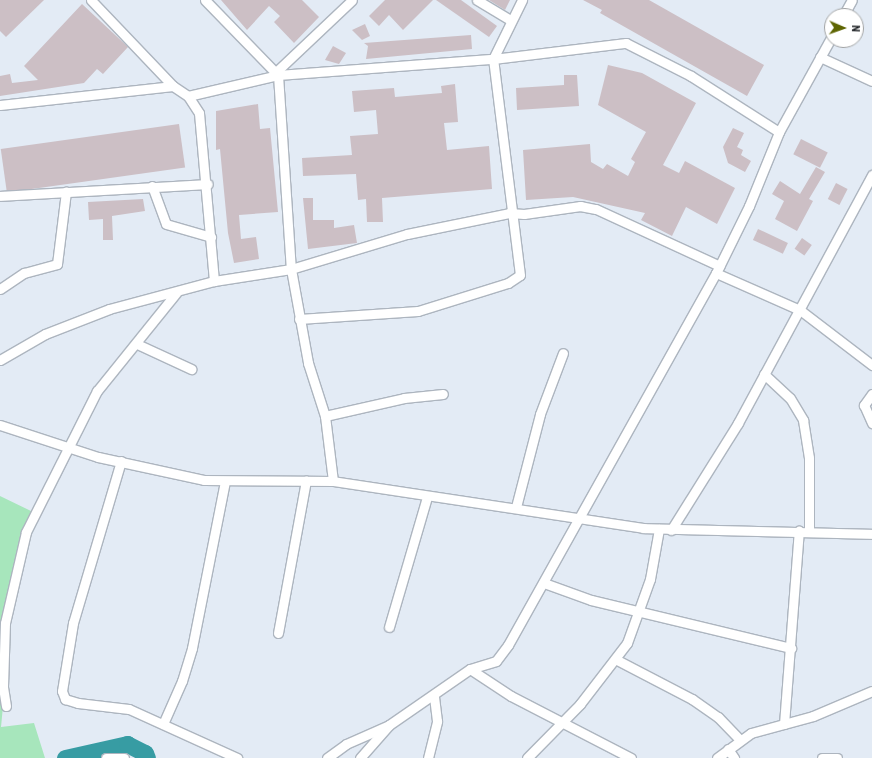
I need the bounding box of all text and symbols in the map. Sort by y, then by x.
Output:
north arrow [824,8,864,48]
text: N [849,25,862,32]

